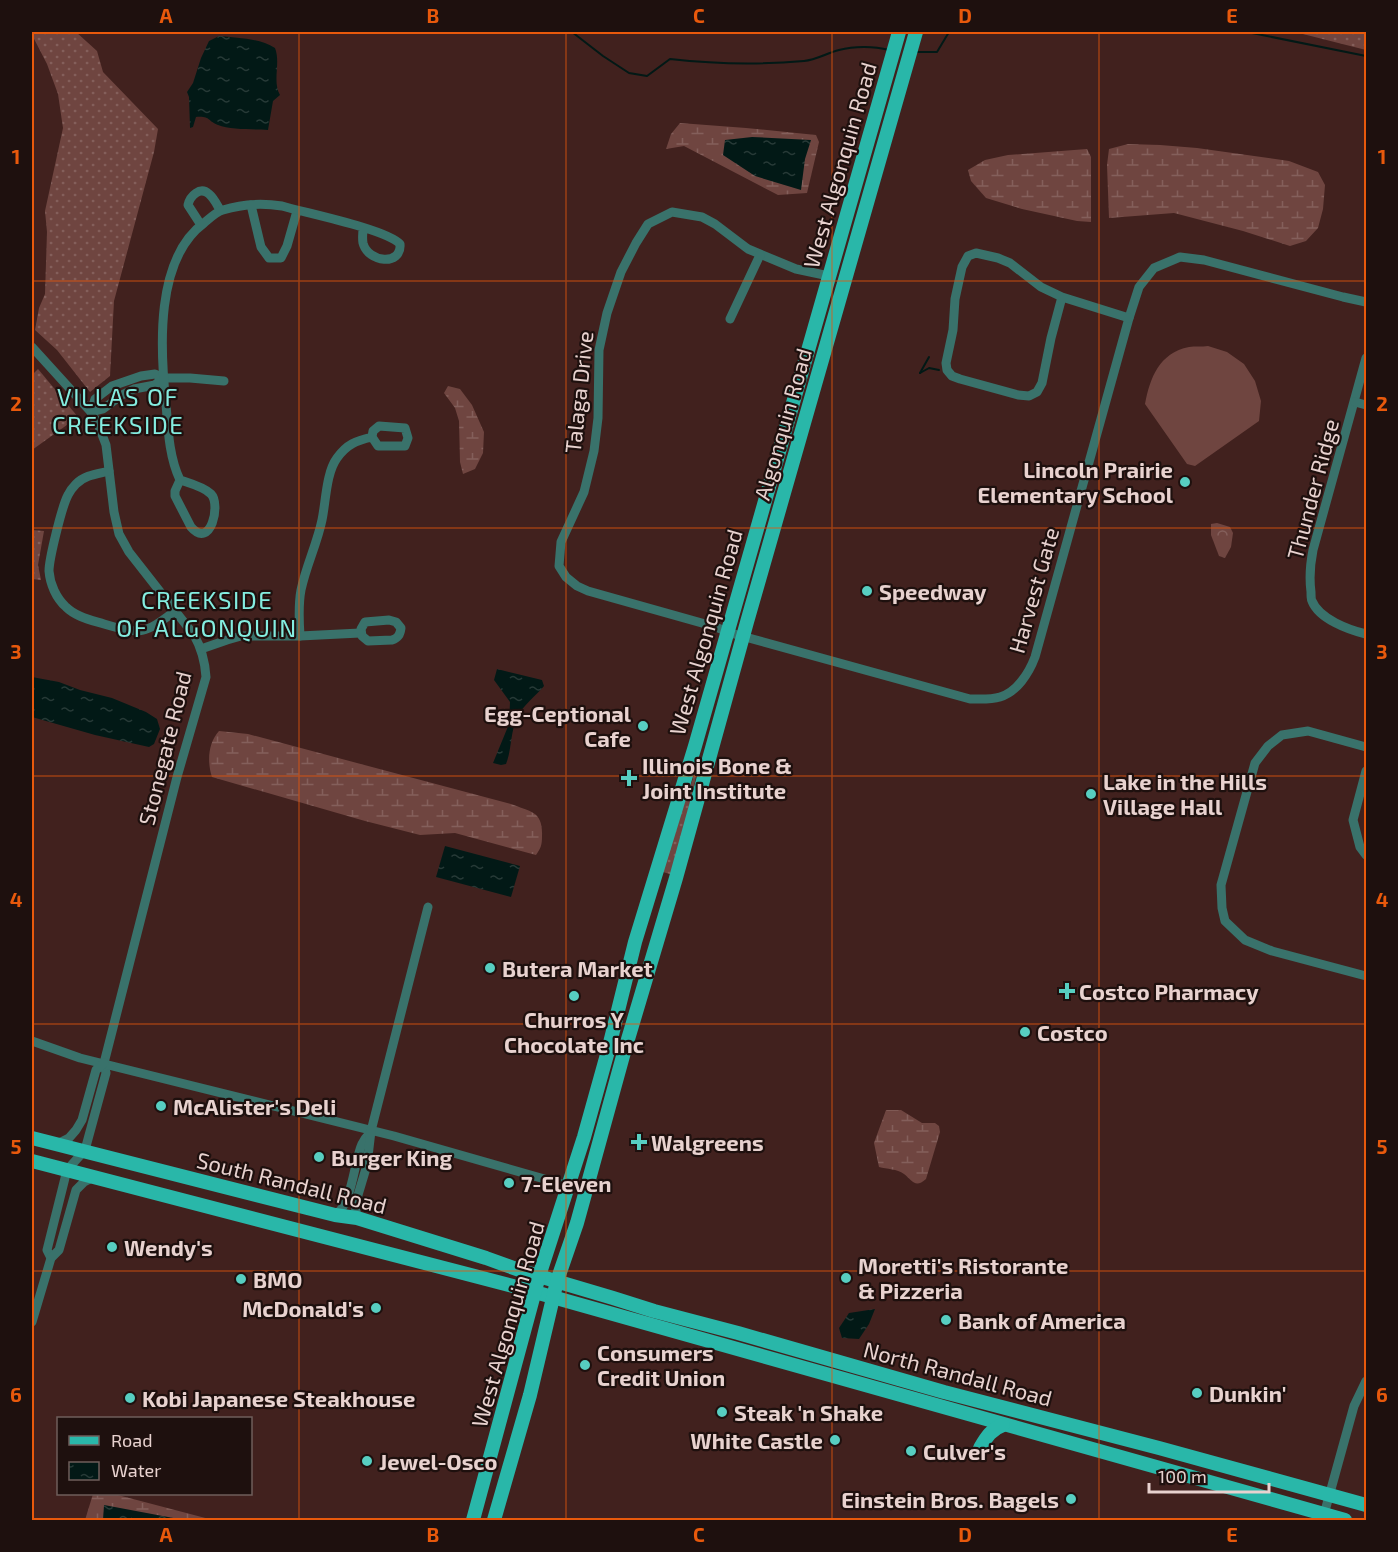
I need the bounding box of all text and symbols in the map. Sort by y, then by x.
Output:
text: A [159,3,173,27]
text: B [427,3,439,27]
text: C [693,3,705,27]
text: D [958,3,972,27]
text: E [1226,3,1238,27]
street label: West Algonquin Road [797,59,881,271]
text: 1 [12,144,20,168]
text: 1 [1378,144,1386,168]
street label: Talaga Drive [559,330,597,454]
street label: Algonquin Road [748,345,816,503]
district label: VILLAS OF CREEKSIDE [52,382,184,439]
text: 2 [10,391,22,415]
text: 2 [1376,391,1388,415]
street label: Thunder Ridge [1281,416,1343,562]
place label: Lincoln Prairie Elementary School [977,456,1174,508]
marker: Lincoln Prairie Elementary School [1178,475,1192,489]
street label: Harvest Gate [1003,524,1063,656]
street label: West Algonquin Road [663,526,747,738]
place label: Speedway [879,578,987,605]
marker: Speedway [860,584,874,598]
district label: CREEKSIDE OF ALGONQUIN [116,585,298,642]
text: 3 [10,639,22,663]
text: 3 [1376,639,1388,663]
street label: Stonegate Road [132,668,196,828]
place label: Egg-Ceptional Cafe [484,700,632,751]
marker: Egg-Ceptional Cafe [636,719,650,733]
place label: Illinois Bone & Joint Institute [642,752,792,803]
place label: Lake in the Hills Village Hall [1103,768,1267,819]
marker: Illinois Bone & Joint Institute [620,769,638,787]
marker: Lake in the Hills Village Hall [1084,787,1098,801]
text: 4 [10,887,23,911]
text: 4 [1376,887,1389,911]
place label: Butera Market [502,955,653,981]
marker: Butera Market [483,961,497,975]
place label: Costco Pharmacy [1079,978,1259,1005]
marker: Costco Pharmacy [1060,984,1074,998]
marker: Churros Y Chocolate Inc [567,989,581,1003]
place label: Churros Y Chocolate Inc [504,1006,644,1057]
place label: Costco [1037,1019,1108,1045]
marker: Costco [1018,1025,1032,1039]
place label: McAlister's Deli [173,1093,336,1119]
marker: McAlister's Deli [154,1099,168,1113]
place label: Walgreens [651,1129,764,1155]
text: 5 [10,1134,22,1158]
text: 5 [1376,1134,1388,1158]
marker: Walgreens [632,1135,646,1149]
place label: Burger King [331,1144,453,1170]
street label: South Randall Road [194,1146,390,1218]
marker: Burger King [312,1150,326,1164]
place label: 7-Eleven [521,1170,611,1196]
marker: 7-Eleven [502,1176,516,1190]
street label: West Algonquin Road [465,1218,549,1430]
place label: Wendy's [124,1234,213,1261]
marker: Wendy's [105,1240,119,1254]
place label: Moretti's Ristorante & Pizzeria [858,1252,1068,1303]
place label: BMO [253,1266,302,1292]
marker: Moretti's Ristorante & Pizzeria [839,1271,853,1285]
marker: BMO [234,1272,248,1286]
place label: McDonald's [242,1295,364,1321]
marker: McDonald's [369,1301,383,1315]
place label: Bank of America [958,1307,1126,1333]
marker: Bank of America [939,1313,953,1327]
street label: North Randall Road [861,1335,1055,1411]
place label: Consumers Credit Union [597,1339,725,1390]
marker: Consumers Credit Union [578,1358,592,1372]
place label: Dunkin' [1209,1380,1286,1406]
text: 6 [10,1382,22,1406]
text: 6 [1376,1382,1388,1406]
place label: Kobi Japanese Steakhouse [142,1385,415,1411]
marker: Dunkin' [1190,1386,1204,1400]
marker: Kobi Japanese Steakhouse [123,1391,137,1405]
place label: Steak 'n Shake [734,1399,883,1425]
marker: Steak 'n Shake [715,1405,729,1419]
legend [57,1417,252,1495]
place label: White Castle [690,1427,823,1453]
text: Road [111,1429,152,1451]
marker: White Castle [828,1433,842,1447]
place label: Culver's [923,1438,1006,1464]
marker: Culver's [904,1444,918,1458]
place label: Jewel-Osco [379,1448,497,1474]
marker: Jewel-Osco [360,1454,374,1468]
scale bar [1149,1456,1269,1494]
text: Water [111,1459,161,1481]
text: 100 m [1158,1465,1207,1487]
place label: Einstein Bros. Bagels [841,1486,1059,1512]
marker: Einstein Bros. Bagels [1064,1492,1078,1506]
text: A [159,1522,173,1546]
text: B [427,1522,439,1546]
text: C [693,1522,705,1546]
text: D [958,1522,972,1546]
text: E [1226,1522,1238,1546]

